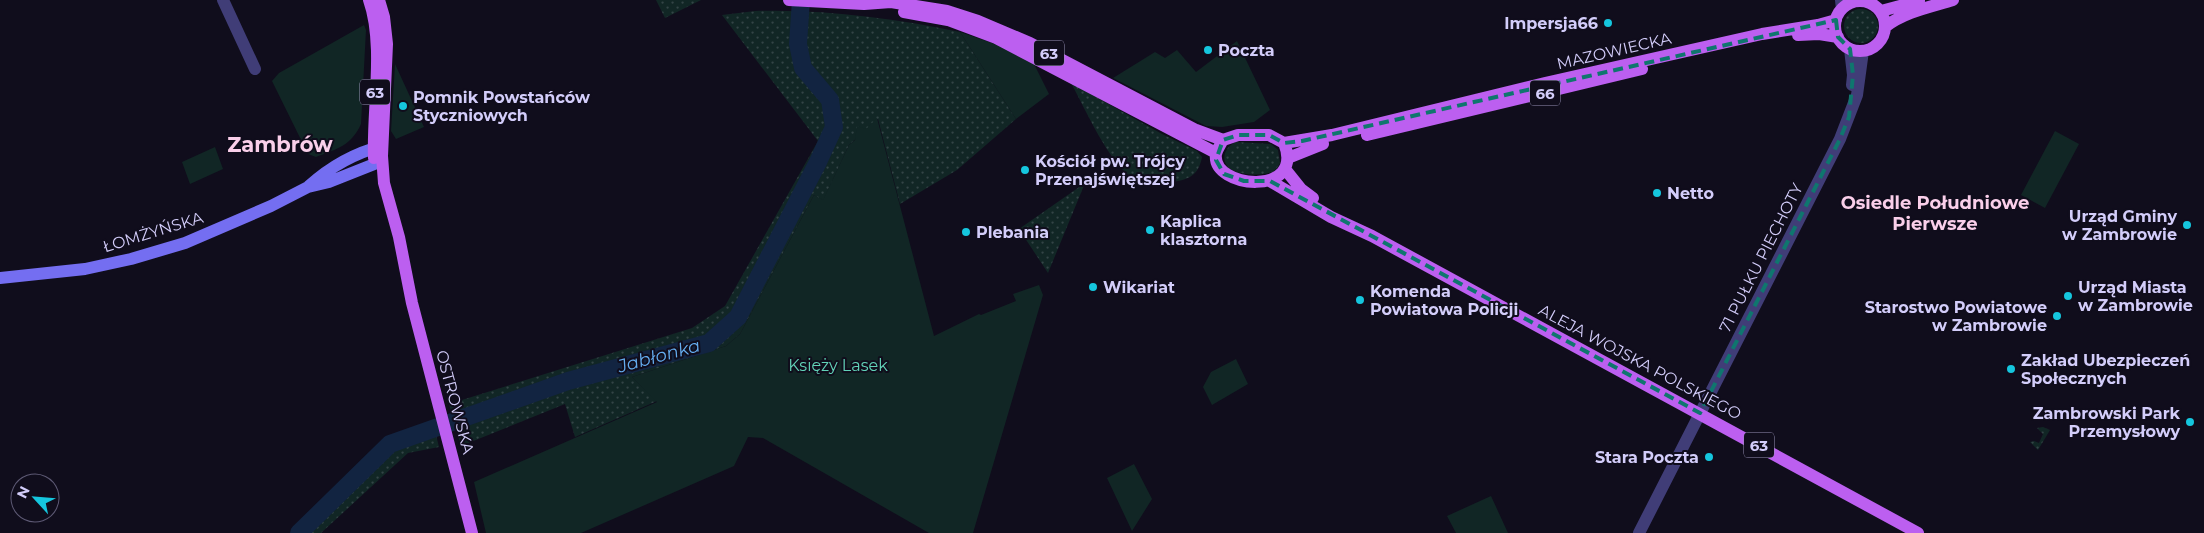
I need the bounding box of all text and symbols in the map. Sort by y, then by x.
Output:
place label: Impersja66 [1504,14,1598,33]
marker: Impersja66 [1602,17,1614,29]
street label: MAZOWIECKA [1555,28,1674,73]
road number: 63 [1034,40,1064,66]
place label: Poczta [1218,41,1275,60]
marker: Poczta [1202,44,1214,56]
road number: 63 [360,80,390,104]
road number: 66 [1530,80,1560,106]
place label: Pomnik Powstańców Styczniowych [413,88,590,125]
marker: Pomnik Powstańców Styczniowych [397,100,409,112]
district label: Zambrów [227,132,333,157]
place label: Kościół pw. Trójcy Przenajświętszej [1035,152,1185,189]
marker: Kościół pw. Trójcy Przenajświętszej [1019,164,1031,176]
street label: 71 PUŁKU PIECHOTY [1715,179,1807,336]
place label: Netto [1667,184,1714,203]
marker: Netto [1651,187,1663,199]
district label: Osiedle Południowe Pierwsze [1841,192,2029,235]
place label: Urząd Gminy w Zambrowie [2062,207,2177,244]
street label: ŁOMŻYŃSKA [101,208,206,256]
place label: Kaplica klasztorna [1160,212,1247,249]
marker: Urząd Gminy w Zambrowie [2181,219,2193,231]
place label: Plebania [976,223,1049,242]
marker: Kaplica klasztorna [1144,224,1156,236]
marker: Plebania [960,226,972,238]
place label: Wikariat [1103,278,1175,297]
place label: Urząd Miasta w Zambrowie [2078,278,2193,315]
marker: Wikariat [1087,281,1099,293]
place label: Komenda Powiatowa Policji [1370,282,1518,319]
marker: Urząd Miasta w Zambrowie [2062,290,2074,302]
marker: Komenda Powiatowa Policji [1354,294,1366,306]
place label: Starostwo Powiatowe w Zambrowie [1865,298,2047,335]
street label: ALEJA WOJSKA POLSKIEGO [1535,300,1745,424]
marker: Starostwo Powiatowe w Zambrowie [2051,310,2063,322]
water label: Jabłonka [614,334,703,378]
street label: OSTROWSKA [432,348,478,457]
place label: Zakład Ubezpieczeń Społecznych [2021,351,2190,388]
park label: Księży Lasek [788,356,888,375]
marker: Zakład Ubezpieczeń Społecznych [2005,363,2017,375]
place label: Zambrowski Park Przemysłowy [2033,404,2181,441]
marker: Zambrowski Park Przemysłowy [2184,416,2196,428]
road number: 63 [1744,432,1774,458]
place label: Stara Poczta [1595,448,1699,467]
marker: Stara Poczta [1703,451,1715,463]
north arrow [10,473,60,523]
text: N [13,483,34,501]

